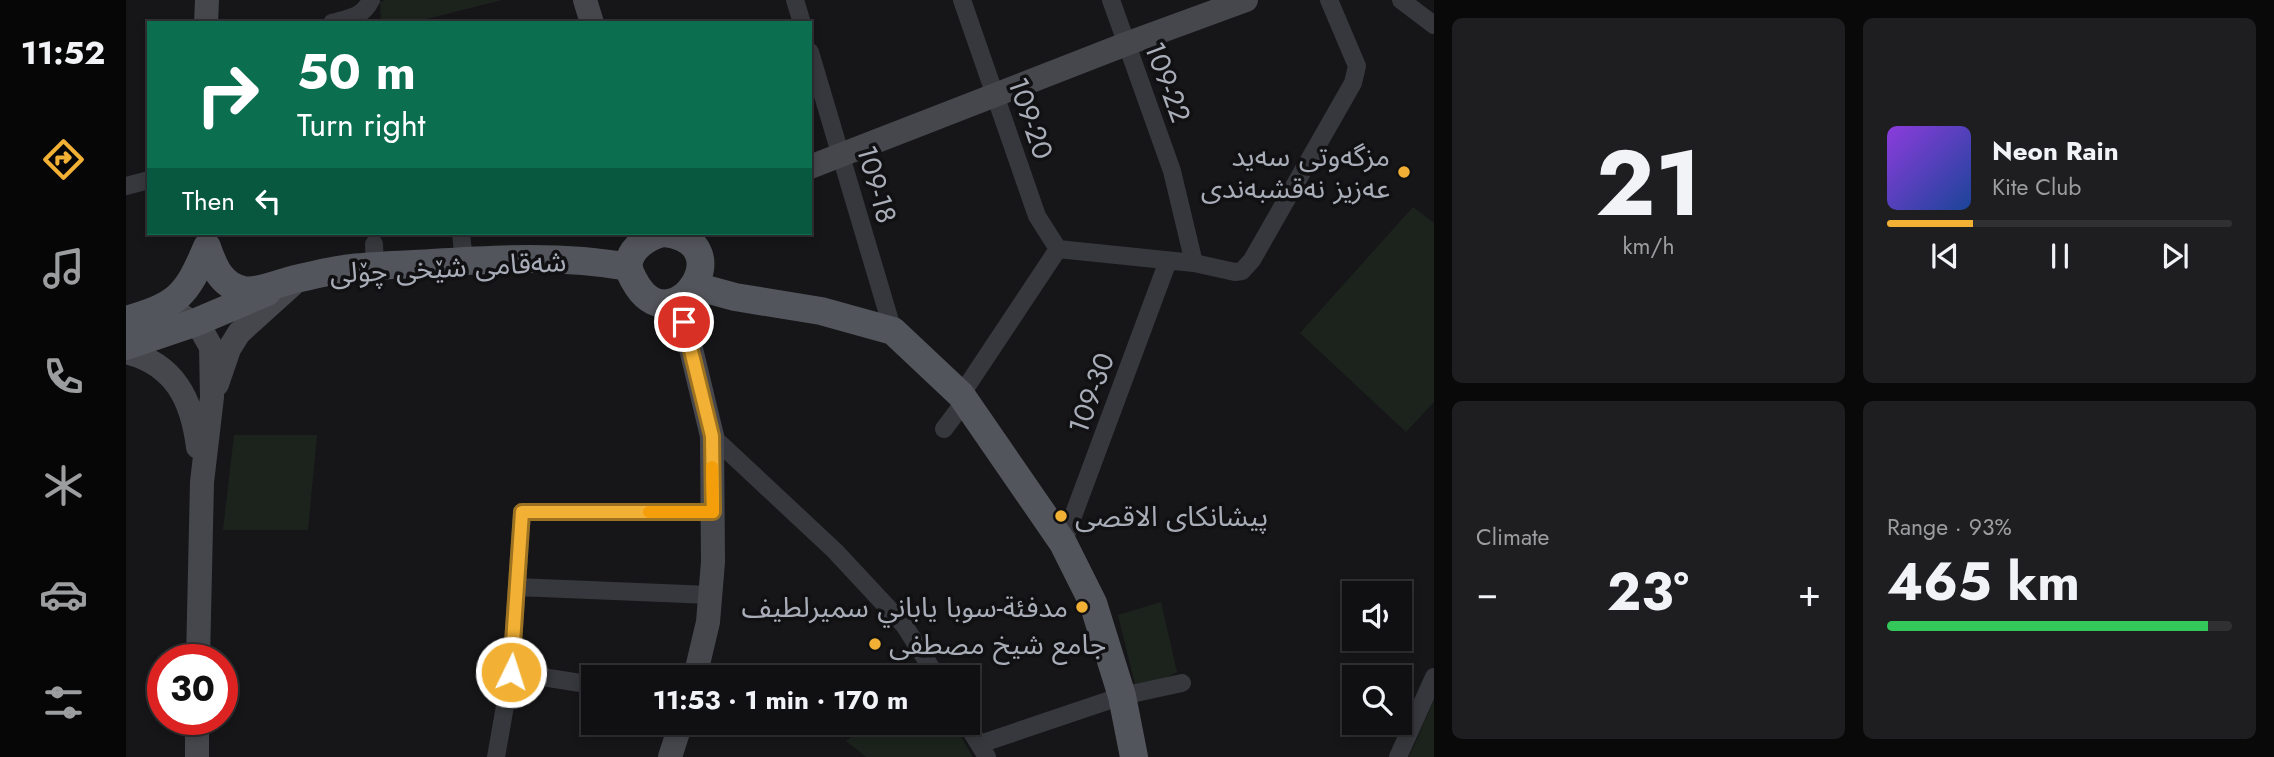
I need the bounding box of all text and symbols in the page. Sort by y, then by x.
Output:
text: 11:52 [21,30,105,76]
street label: 109-22 [1134,36,1201,128]
text: 50 m [297,37,416,107]
icon: right [182,49,273,140]
street label: 109-20 [997,72,1064,165]
text: Turn right [297,102,426,148]
text: 21 [1595,118,1702,249]
text: Neon Rain [1992,132,2119,170]
icon: directions [39,135,88,184]
place label: مزگەوتی سەید عەزیز نەقشبەندی [1201,136,1390,209]
street label: 109-18 [846,140,907,228]
marker: مزگەوتی سەید عەزیز نەقشبەندی [1396,164,1412,180]
text: Kite Club [1992,170,2081,204]
text: Then [182,182,235,220]
icon: left [249,182,287,220]
text: km/h [1623,229,1674,263]
icon: previous [1926,237,1964,275]
icon: pause [2041,237,2079,275]
icon: next [2156,237,2194,275]
street label: شەقامی شێخی چۆلی [329,241,567,294]
icon: music [39,244,88,293]
pin [654,292,714,352]
icon: arrive [665,303,703,341]
street label: 109-30 [1058,347,1125,439]
icon: phone [39,352,88,401]
icon: climate [39,461,88,510]
place label: پيشانكاى الاقصى [1075,496,1268,537]
marker: پيشانكاى الاقصى [1053,508,1069,524]
text: Range · 93% [1887,510,2012,544]
text: Climate [1476,520,1549,554]
text: 465 km [1887,544,2080,620]
text: 23° [1607,554,1689,630]
text: − [1476,565,1498,620]
text: + [1798,565,1821,620]
icon: car [39,570,88,619]
map controls [1342,581,1412,735]
button: sound [1342,581,1412,651]
place label: مدفئة-سوبا ياباني سميرلطيف [741,587,1068,628]
marker: مدفئة-سوبا ياباني سميرلطيف [1074,599,1090,615]
place label: جامع شيخ مصطفى [889,624,1106,665]
position arrow [474,635,548,709]
marker: جامع شيخ مصطفى [867,636,883,652]
speed limit sign: 30 [147,644,238,735]
button: search [1342,665,1412,735]
icon: filters [39,678,88,727]
text: 11:53 · 1 min · 170 m [653,681,908,719]

